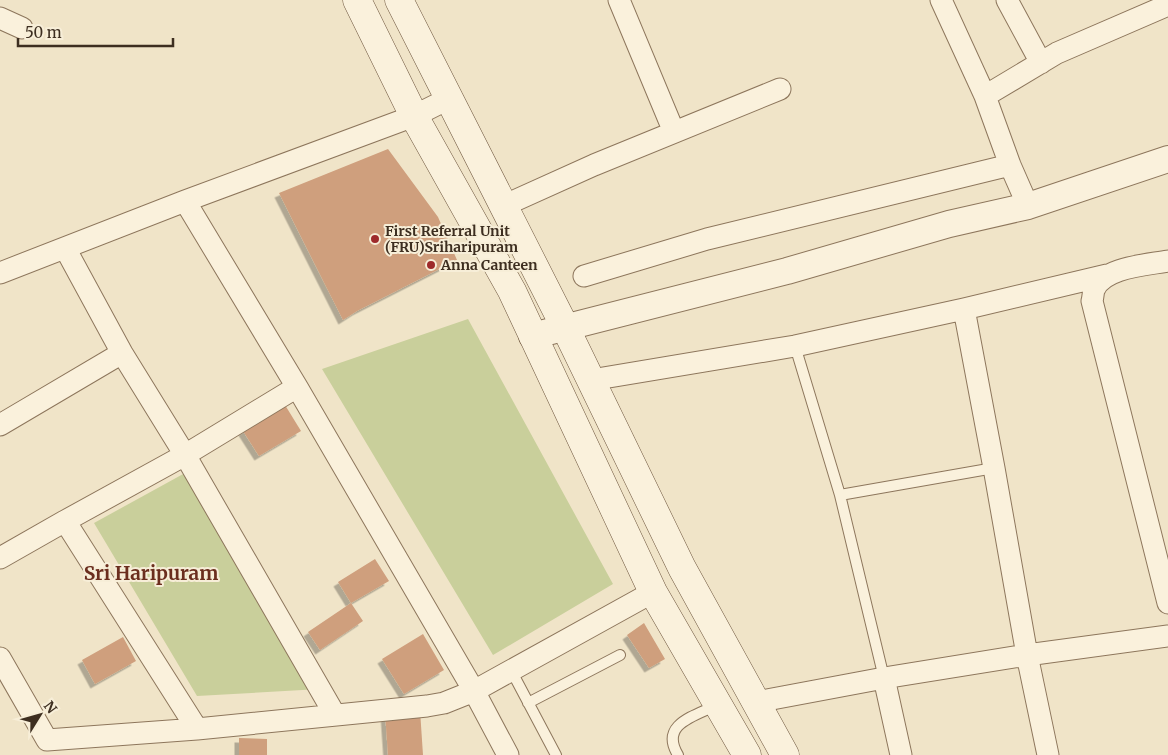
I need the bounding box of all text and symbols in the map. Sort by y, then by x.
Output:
scale bar [18,15,172,47]
text: 50 m [25,23,62,42]
place label: First Referral Unit (FRU)Sriharipuram [385,222,518,256]
marker: First Referral Unit (FRU)Sriharipuram [369,233,381,245]
place label: Anna Canteen [440,256,538,274]
marker: Anna Canteen [425,259,437,271]
district label: Sri Haripuram [84,561,218,585]
north arrow [15,690,65,740]
text: N [40,697,61,717]

